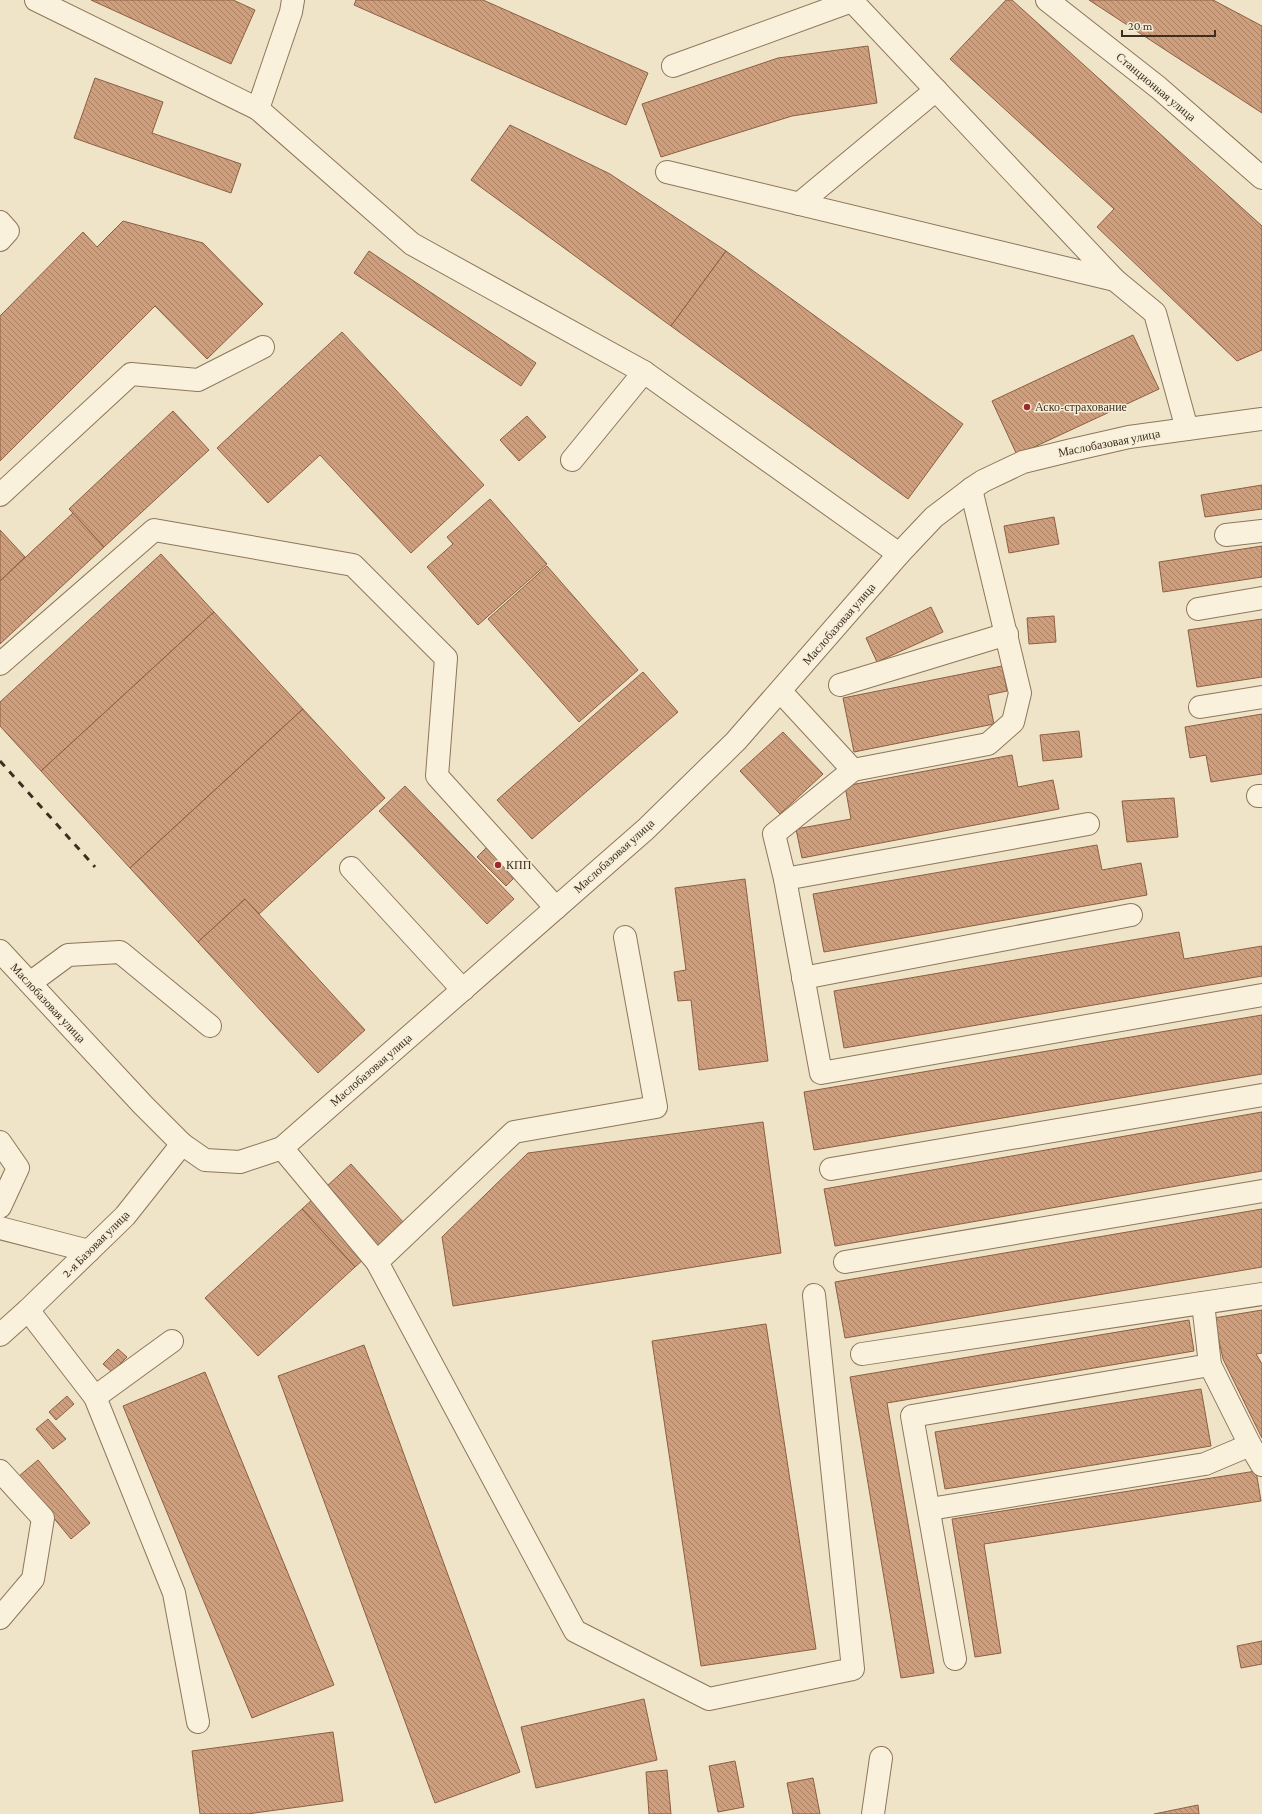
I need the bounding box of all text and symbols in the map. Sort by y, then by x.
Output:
scale bar [1122,12,1215,38]
text: 20 m [1128,19,1153,33]
street label: Станционная улица [1113,50,1199,125]
place label: Аско-страхование [1035,400,1127,414]
marker: Аско-страхование [1022,402,1032,412]
street label: Маслобазовая улица [1057,426,1162,460]
street label: Маслобазовая улица [800,580,879,668]
street label: Маслобазовая улица [571,816,658,896]
place label: КПП [506,858,532,872]
marker: КПП [493,860,503,870]
street label: Маслобазовая улица [8,960,89,1046]
street label: Маслобазовая улица [327,1030,415,1109]
street label: 2-я Базовая улица [60,1207,133,1280]

